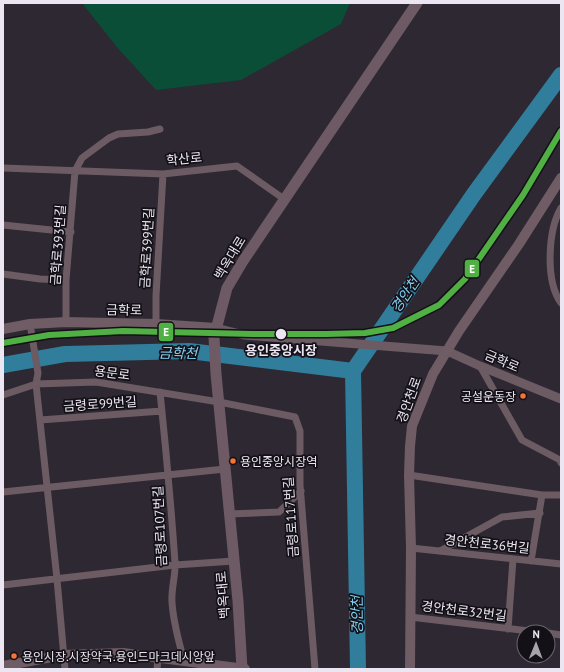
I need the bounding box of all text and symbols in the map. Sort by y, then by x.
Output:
street label: 학산로 [165,149,203,169]
street label: 금학로393번길 [47,204,69,286]
street label: 금학로399번길 [136,207,158,289]
street label: 백옥대로 [210,233,250,283]
line badge: E [464,259,480,278]
text: E [469,262,475,276]
water label: 경안천 [387,273,424,316]
street label: 금학로 [106,301,142,319]
line badge: E [158,322,174,342]
text: E [163,325,169,339]
marker: 용인중앙시장 [274,327,288,341]
place label: 용인중앙시장 [245,342,317,359]
water label: 금학천 [159,344,199,362]
street label: 금학로 [482,346,522,376]
street label: 용문로 [93,362,131,384]
street label: 경안천로 [393,375,425,425]
place label: 공설운동장 [461,389,516,404]
marker: 공설운동장 [518,391,528,401]
street label: 금령로99번길 [63,393,137,415]
place label: 용인중앙시장역 [240,454,317,469]
marker: 용인중앙시장역 [228,456,238,466]
street label: 금령로117번길 [280,476,302,558]
street label: 금령로107번길 [149,485,171,567]
street label: 경안천로36번길 [443,531,531,557]
street label: 백옥대로 [212,570,234,620]
water label: 경안천 [348,594,366,634]
street label: 경안천로32번길 [420,597,508,625]
north arrow [516,624,556,664]
text: N [532,627,540,641]
place label: 용인시장.시장약국.용인드마크데시앙앞 [22,649,215,664]
marker: 용인시장.시장약국.용인드마크데시앙앞 [9,651,19,661]

